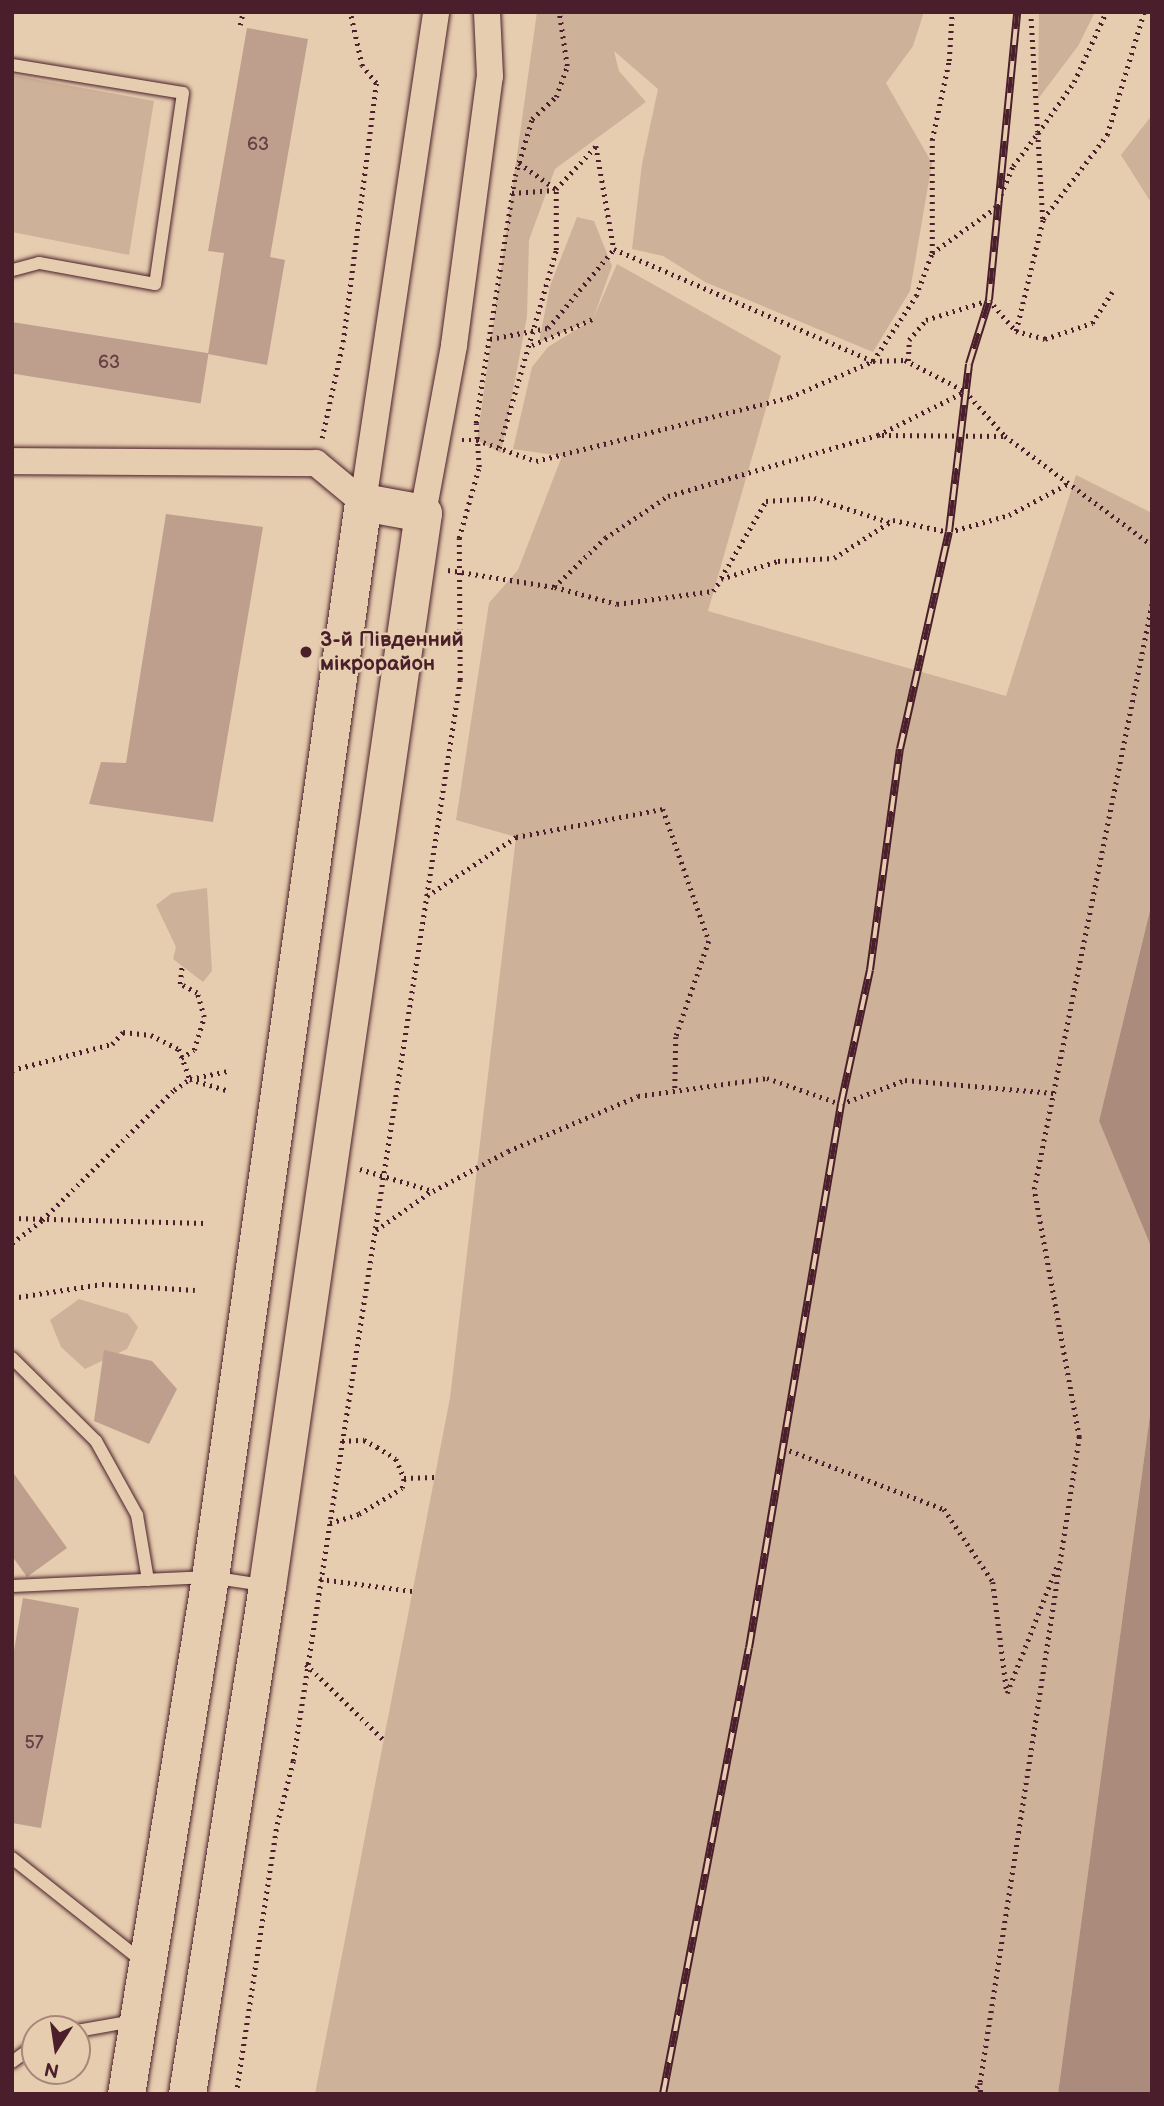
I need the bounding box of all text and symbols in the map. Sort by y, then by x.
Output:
house number: 63 [247,134,269,156]
house number: 63 [98,352,120,374]
place label: 3-й Південний мікрорайон [320,627,464,677]
marker: 3-й Південний мікрорайон [298,644,314,660]
house number: 57 [24,1732,44,1754]
north arrow [21,2015,91,2085]
text: N [43,2056,61,2082]

